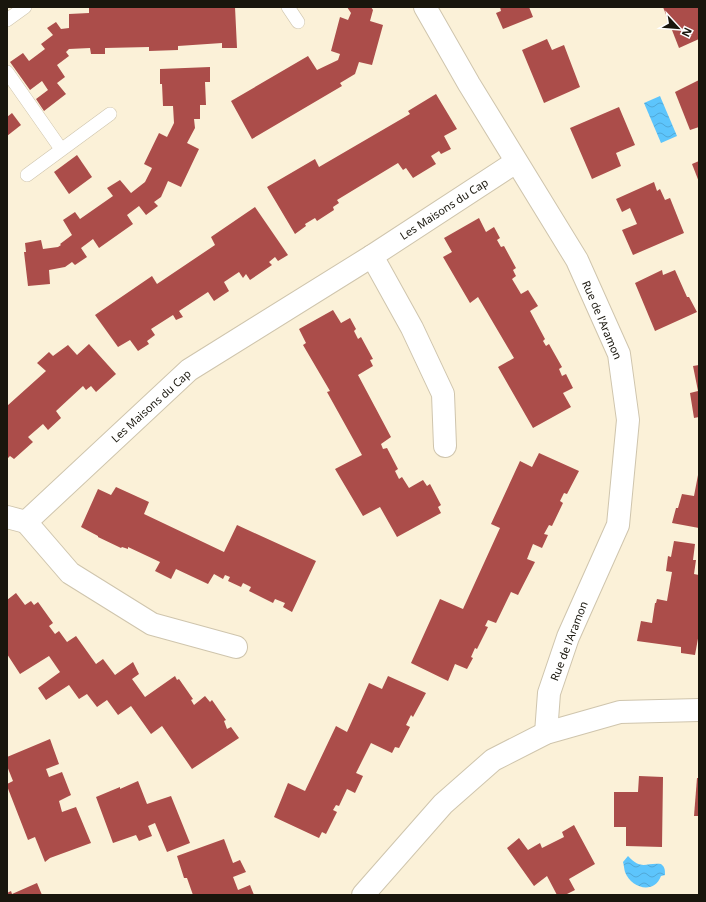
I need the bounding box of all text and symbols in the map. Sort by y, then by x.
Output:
north arrow [658,8,698,48]
text: N [679,25,696,40]
street label: Les Maisons du Cap [397,174,491,243]
street label: Rue de l'Aramon [579,278,626,362]
street label: Les Maisons du Cap [108,366,194,445]
street label: Rue de l'Aramon [546,599,591,683]

